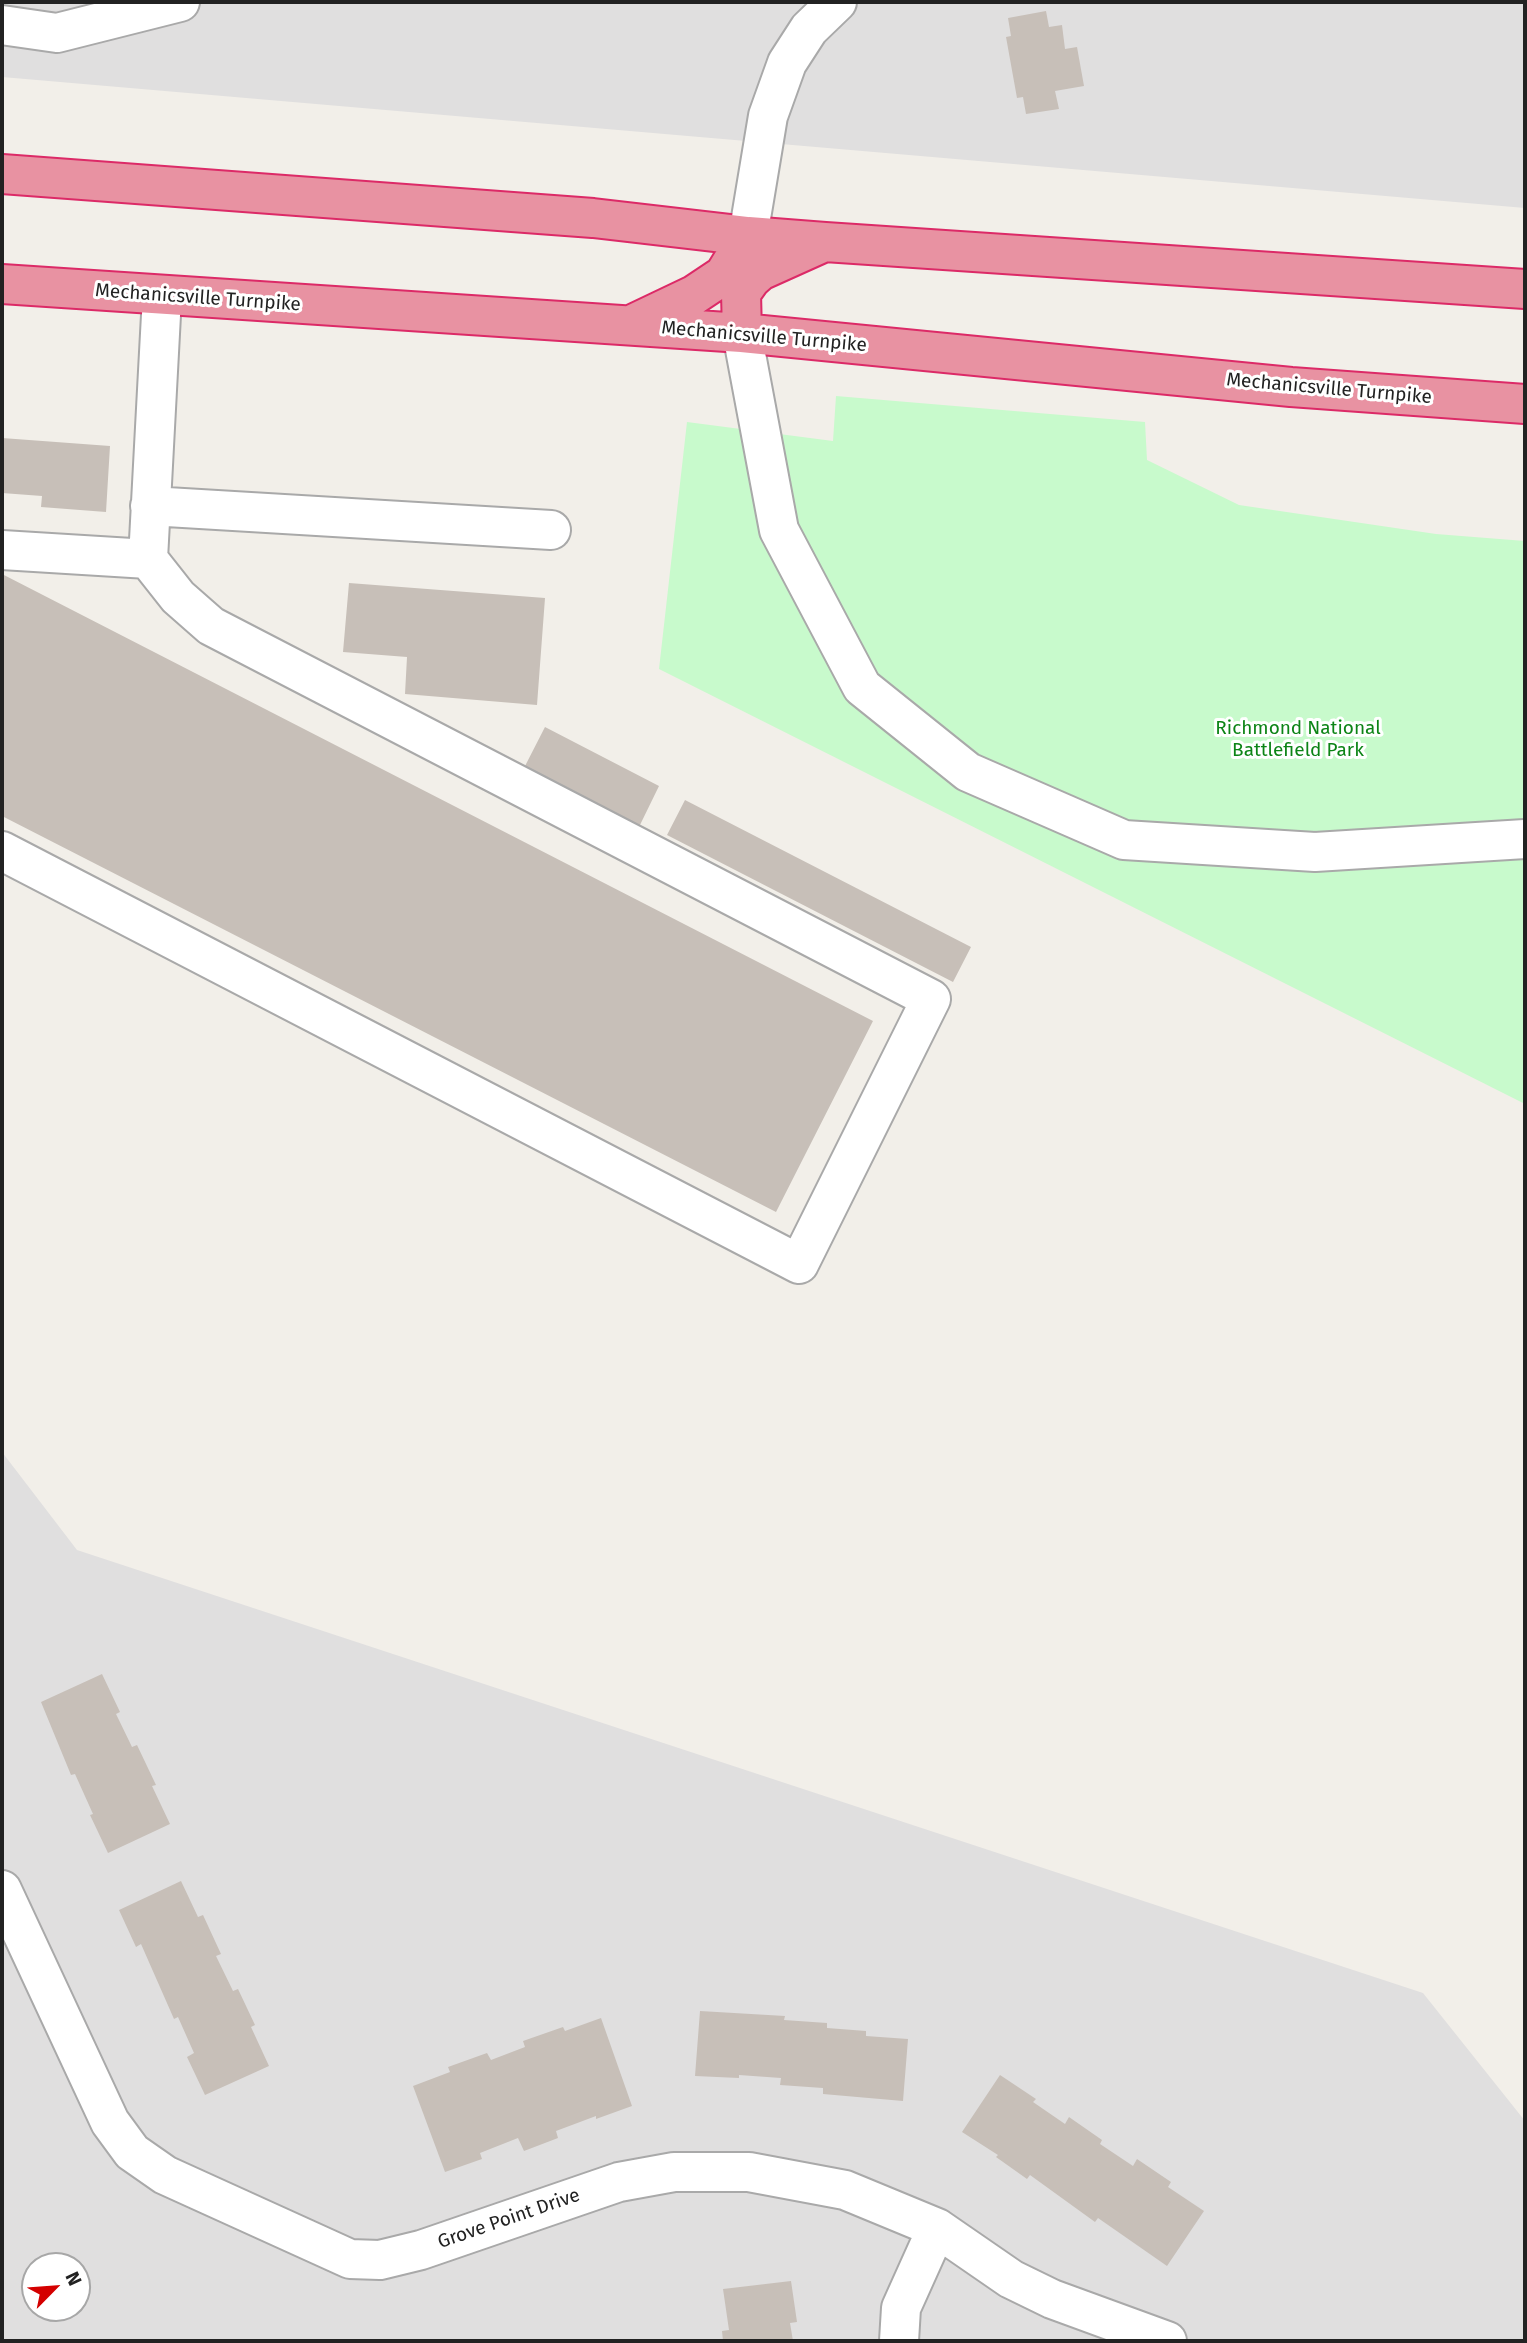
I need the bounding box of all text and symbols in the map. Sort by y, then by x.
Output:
street label: Mechanicsville Turnpike [94,279,302,317]
street label: Mechanicsville Turnpike [660,317,868,357]
street label: Mechanicsville Turnpike [1225,369,1433,409]
park label: Richmond National Battlefield Park [1215,718,1381,762]
street label: Grove Point Drive [435,2184,583,2254]
north arrow [21,2252,91,2322]
text: N [61,2268,87,2289]

